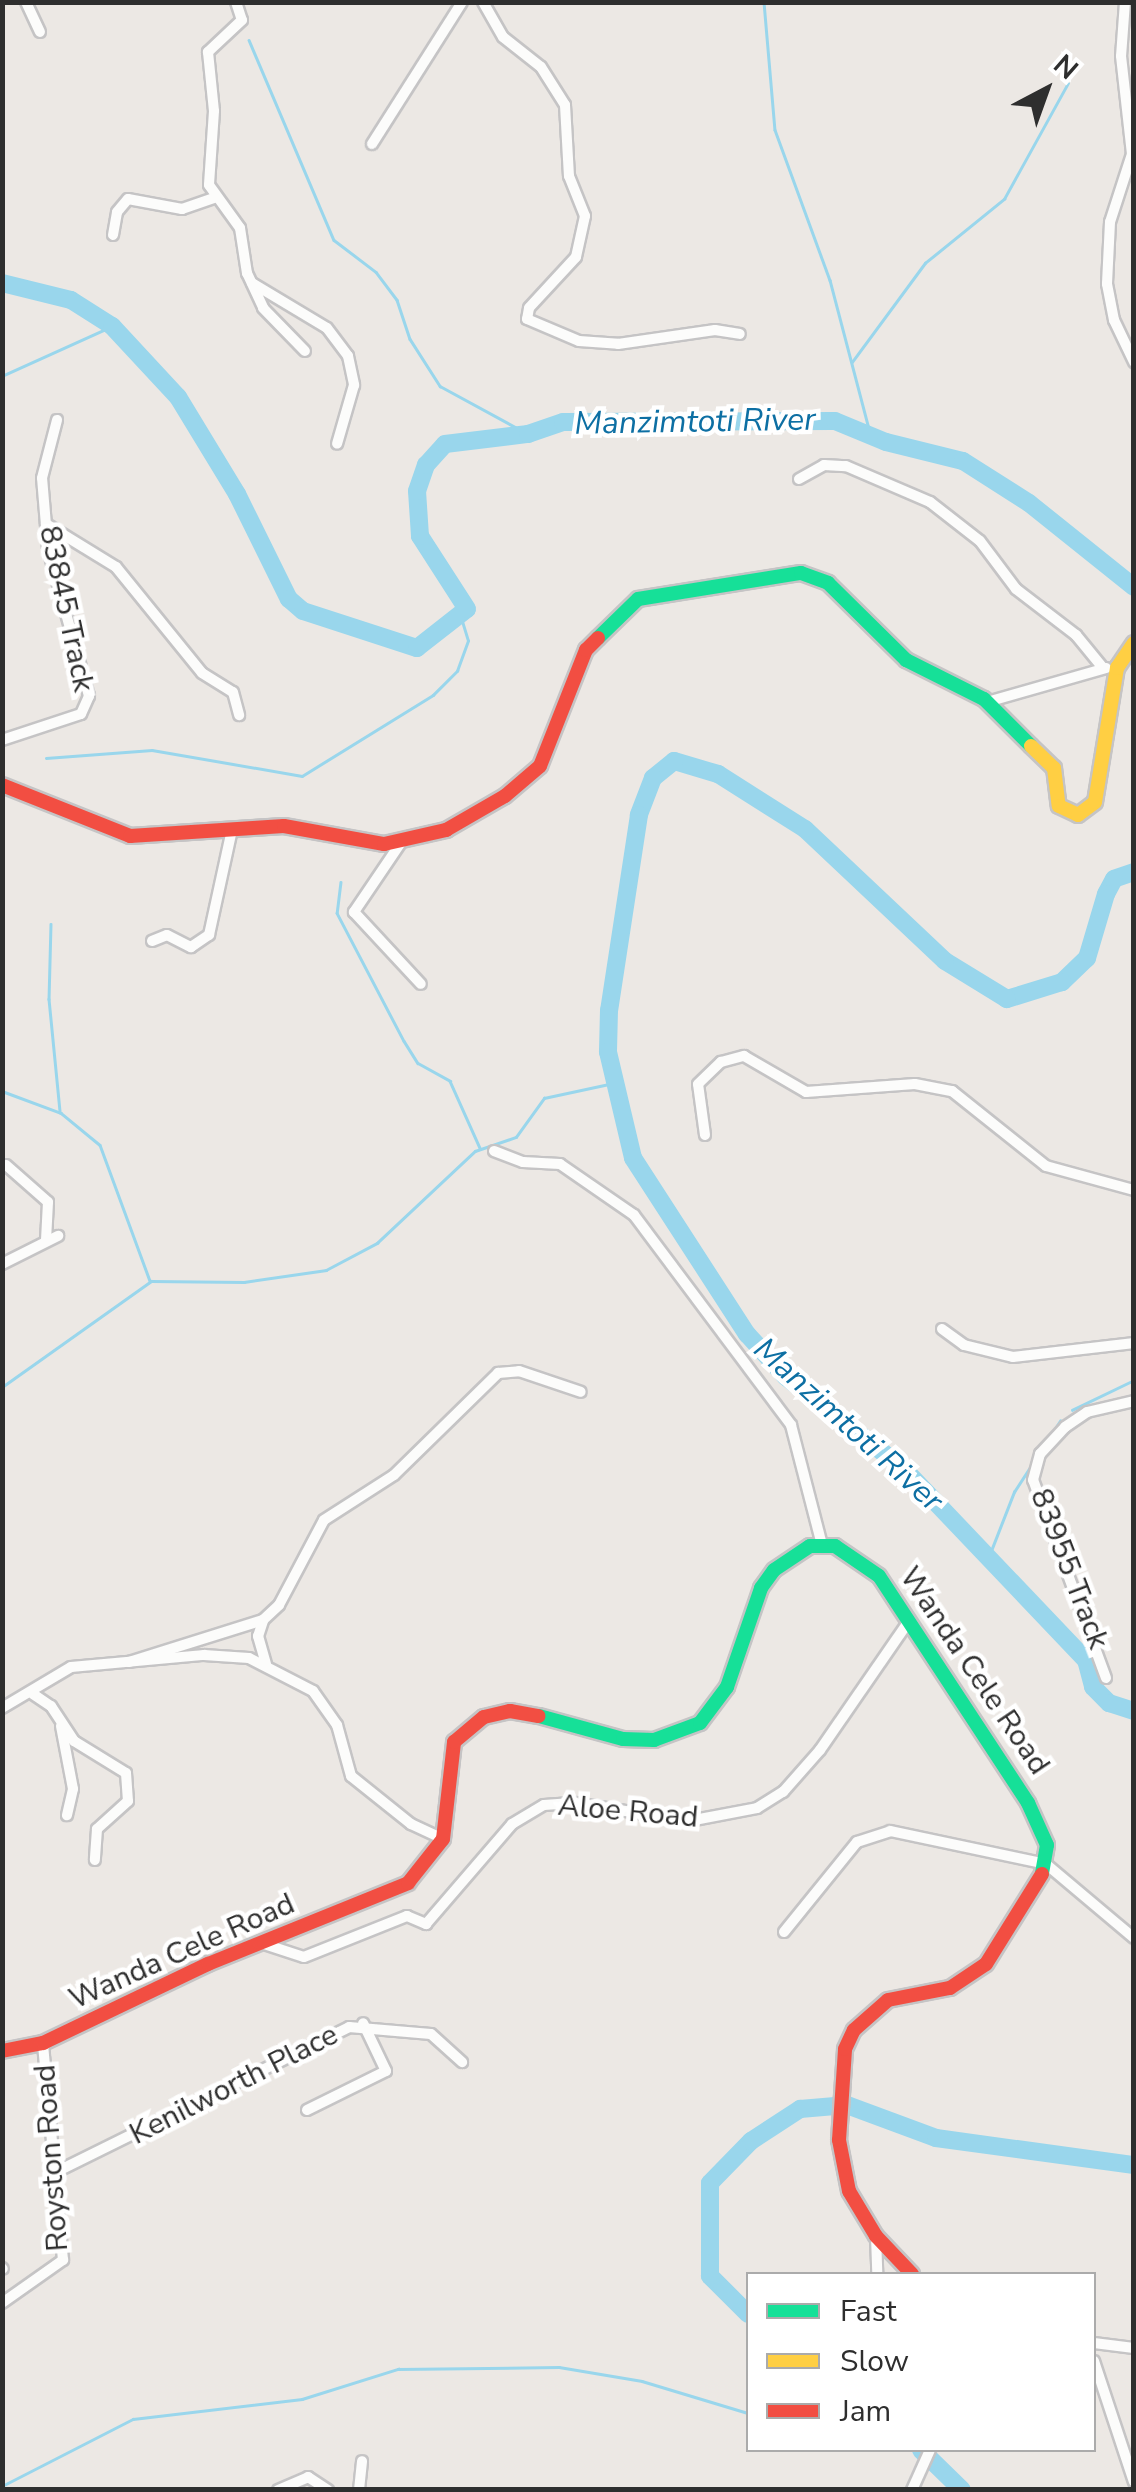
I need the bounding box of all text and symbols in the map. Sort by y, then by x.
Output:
north arrow [996,40,1096,140]
text: N [1045,46,1086,89]
water label: Manzimtoti River [574,401,816,443]
street label: 83845 Track [31,523,101,695]
water label: Manzimtoti River [746,1330,950,1520]
street label: 83955 Track [1022,1484,1116,1654]
street label: Wanda Cele Road [891,1560,1057,1782]
street label: Aloe Road [556,1788,700,1836]
street label: Wanda Cele Road [64,1886,300,2018]
street label: Kenilworth Place [124,2017,344,2153]
street label: Royston Road [28,2063,76,2253]
legend [746,2272,1096,2452]
text: Fast [840,2291,897,2332]
text: Slow [840,2341,909,2382]
text: Jam [840,2391,891,2432]

